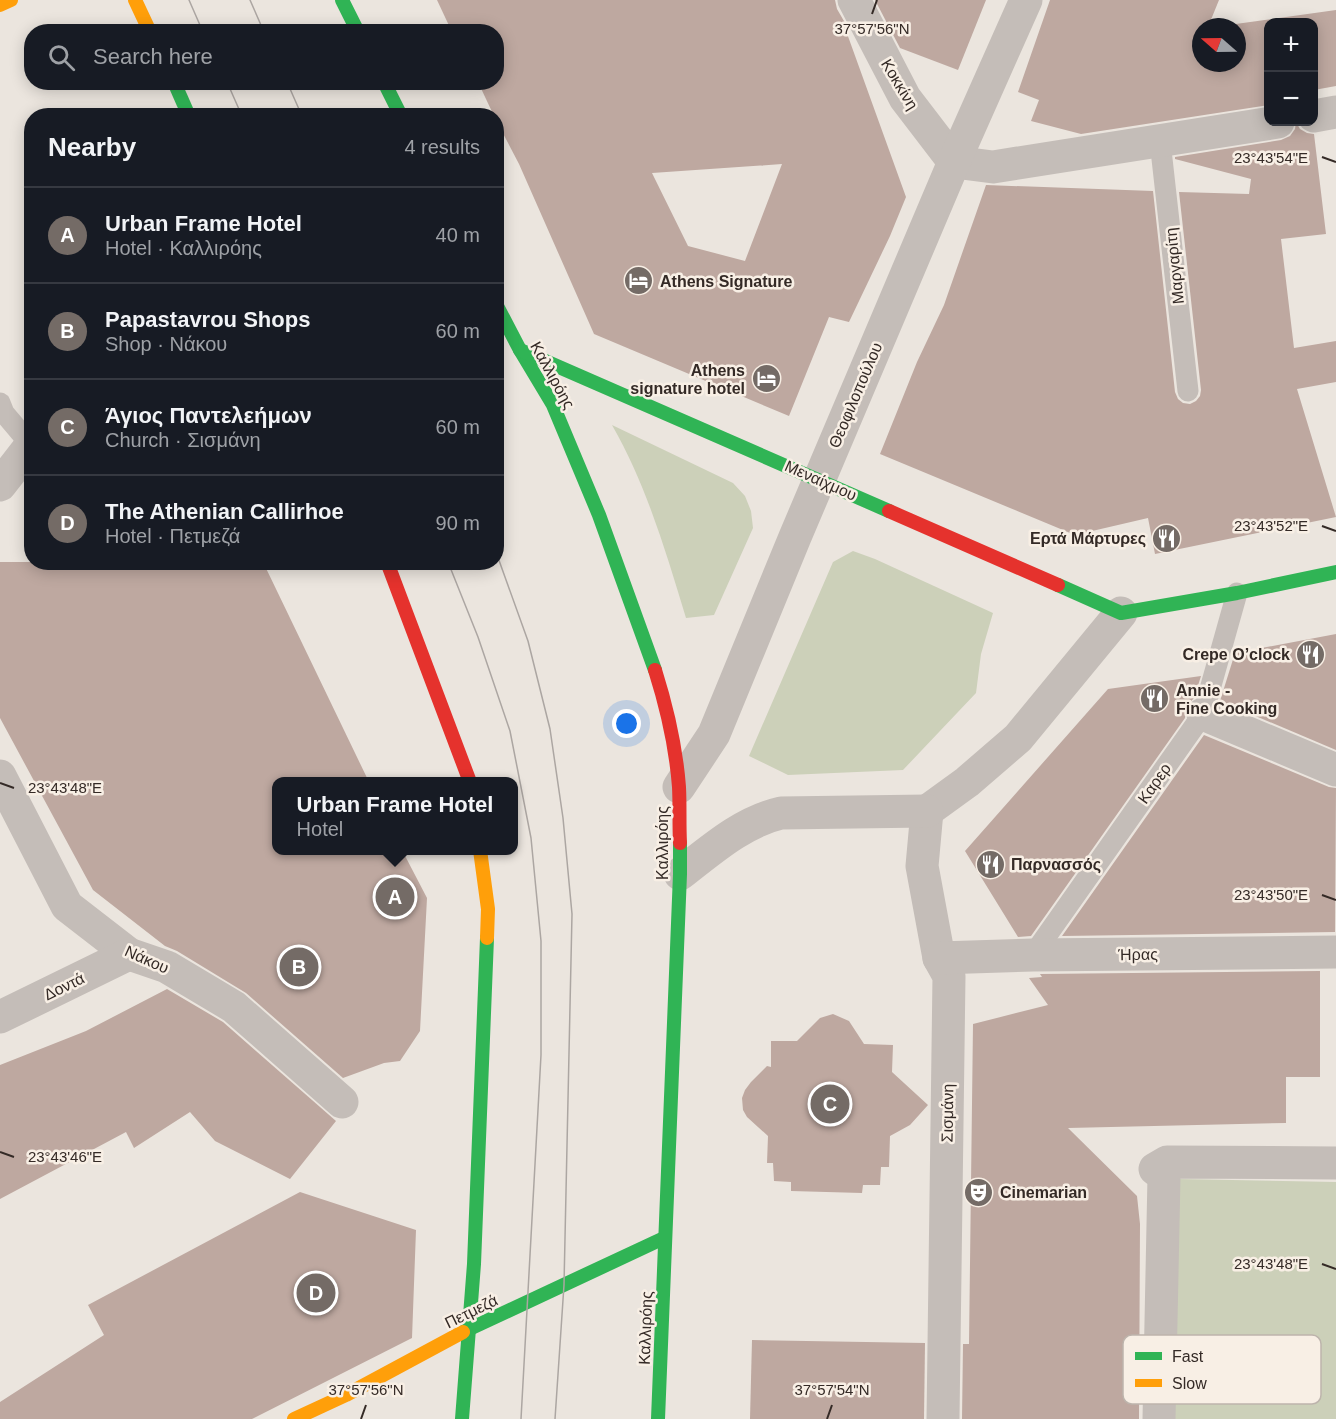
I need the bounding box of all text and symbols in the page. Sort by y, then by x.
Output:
north arrow [1192,18,1246,72]
map controls [1264,18,1318,126]
button: + [1264,18,1318,72]
text: 37°57'56"N [834,20,910,37]
search box [24,24,504,90]
icon: search [45,41,78,74]
text: Search here [93,44,213,69]
street label: Κοκκίνη [878,56,921,113]
button: − [1264,72,1318,126]
text: Nearby [48,132,136,162]
text: 4 results [404,136,480,158]
text: 23°43'54"E [1234,149,1308,166]
text: Urban Frame Hotel [105,211,302,236]
text: A [60,224,75,246]
text: 40 m [436,224,480,246]
street label: Μαργαρίτη [1162,227,1187,305]
text: Hotel · Καλλιρόης [105,237,262,259]
hotel icon: Athens Signature [623,265,655,297]
place label: Athens Signature [660,273,793,290]
text: Papastavrou Shops [105,307,310,332]
text: B [60,320,75,342]
text: 60 m [436,320,480,342]
text: Shop · Νάκου [105,333,227,355]
street label: Καλλιρόης [527,339,578,412]
street label: Θεοφιλοπούλου [826,340,885,450]
place label: Athens signature hotel [630,362,745,397]
hotel icon: Athens signature hotel [750,363,782,395]
text: Άγιος Παντελεήμων [105,403,312,428]
text: C [60,416,75,438]
text: 60 m [436,416,480,438]
text: Church · Σισμάνη [105,429,261,451]
street label: Μεναίχμου [782,457,859,504]
text: The Athenian Callirhoe [105,499,344,524]
text: D [60,512,75,534]
text: 90 m [436,512,480,534]
text: 23°43'52"E [1234,517,1308,534]
restaurant icon: Ερτά Μάρτυρες [1151,522,1183,554]
text: Hotel · Πετμεζά [105,525,240,547]
place label: Ερτά Μάρτυρες [1030,530,1146,548]
restaurant icon: Crepe O’clock [1295,638,1327,670]
place label: Crepe O’clock [1182,646,1290,663]
place label: Annie - Fine Cooking [1176,682,1277,717]
restaurant icon: Annie - Fine Cooking [1139,683,1171,715]
your location [612,709,641,738]
street label: Καρερ [1135,760,1174,807]
popup [272,777,518,855]
text: 23°43'48"E [28,779,102,796]
text: Urban Frame Hotel [297,792,493,817]
street label: Καλλιρόης [654,806,671,880]
text: Hotel [297,818,343,840]
restaurant icon: Παρνασσός [974,848,1006,880]
place label: Παρνασσός [1011,856,1101,874]
pin: A [376,874,414,920]
text: 23°43'50"E [1234,886,1308,903]
street label: Νάκου [122,942,171,977]
pin: B [280,944,318,990]
street label: Ήρας [1117,946,1158,963]
street label: Δοντά [41,969,87,1004]
pin: C [810,1082,850,1126]
street label: Σισμάνη [938,1084,957,1142]
text: 23°43'46"E [28,1148,102,1165]
theatre icon: Cinemarian [963,1176,995,1208]
place label: Cinemarian [1000,1184,1087,1201]
text: 23°43'48"E [1234,1255,1308,1272]
pin: D [296,1270,336,1316]
street label: Πετμεζά [442,1291,501,1332]
street label: Καλλιρόης [636,1291,655,1365]
legend [1123,1335,1321,1404]
text: Fast [1172,1348,1204,1365]
text: Slow [1172,1375,1207,1392]
text: 37°57'56"N [328,1381,404,1398]
text: 37°57'54"N [794,1381,870,1398]

